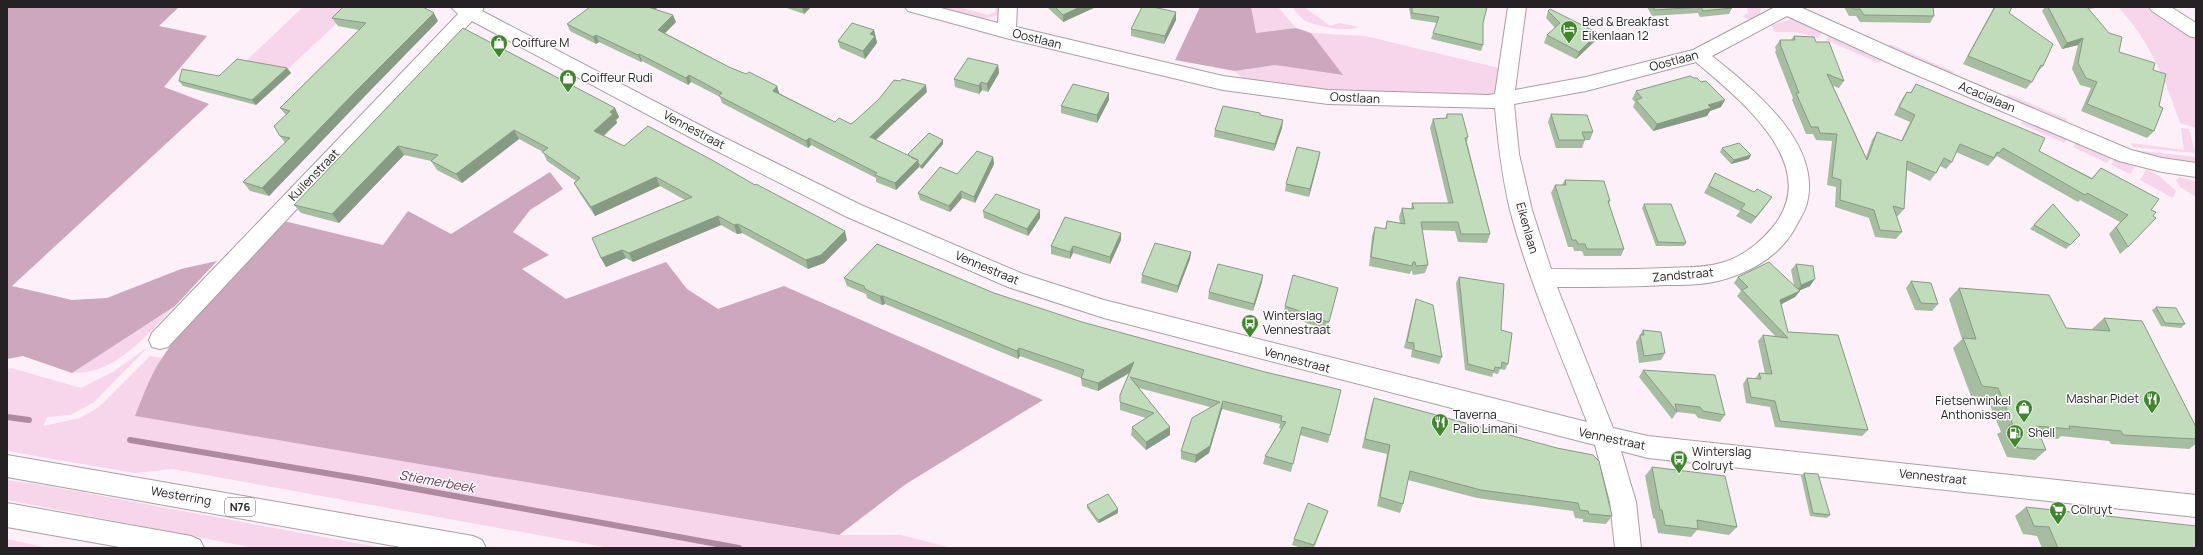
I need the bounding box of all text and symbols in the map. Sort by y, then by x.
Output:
place label: Bed & Breakfast Eikenlaan 12 [1582,13,1669,44]
hotel icon: Bed & Breakfast Eikenlaan 12 [1559,19,1579,44]
street label: Oostlaan [1011,24,1063,53]
shop icon: Coiffure M [489,33,509,58]
place label: Coiffure M [512,34,569,51]
street label: Oostlaan [1647,46,1700,75]
shop icon: Coiffeur Rudi [558,68,578,93]
place label: Coiffeur Rudi [581,69,653,86]
street label: Acacialaan [1956,77,2018,116]
street label: Oostlaan [1330,88,1380,107]
street label: Vennestraat [660,106,728,153]
street label: Kuilenstraat [284,145,343,205]
street label: Eikenlaan [1512,200,1543,256]
street label: Vennestraat [953,246,1022,289]
street label: Zandstraat [1652,263,1715,286]
place label: Winterslag Vennestraat [1263,307,1331,338]
bus stop icon: Winterslag Vennestraat [1240,313,1260,338]
street label: Vennestraat [1262,343,1332,377]
restaurant icon: Mashar Pidet [2142,389,2162,414]
place label: Mashar Pidet [2066,390,2139,407]
place label: Fietsenwinkel Anthonissen [1935,392,2011,423]
shop icon: Fietsenwinkel Anthonissen [2014,398,2034,423]
place label: Taverna Palio Limani [1453,406,1517,437]
restaurant icon: Taverna Palio Limani [1430,412,1450,437]
street label: Vennestraat [1577,423,1647,454]
fuel station icon: Shell [2005,423,2025,448]
place label: Shell [2028,424,2055,441]
place label: Winterslag Colruyt [1692,443,1751,474]
bus stop icon: Winterslag Colruyt [1669,449,1689,474]
street label: Vennestraat [1898,464,1968,489]
water label: Stiemerbeek [398,466,479,497]
street label: Westerring [150,482,213,509]
road number: N76 [225,498,255,516]
supermarket icon: Colruyt [2048,500,2068,525]
place label: Colruyt [2071,501,2113,518]

